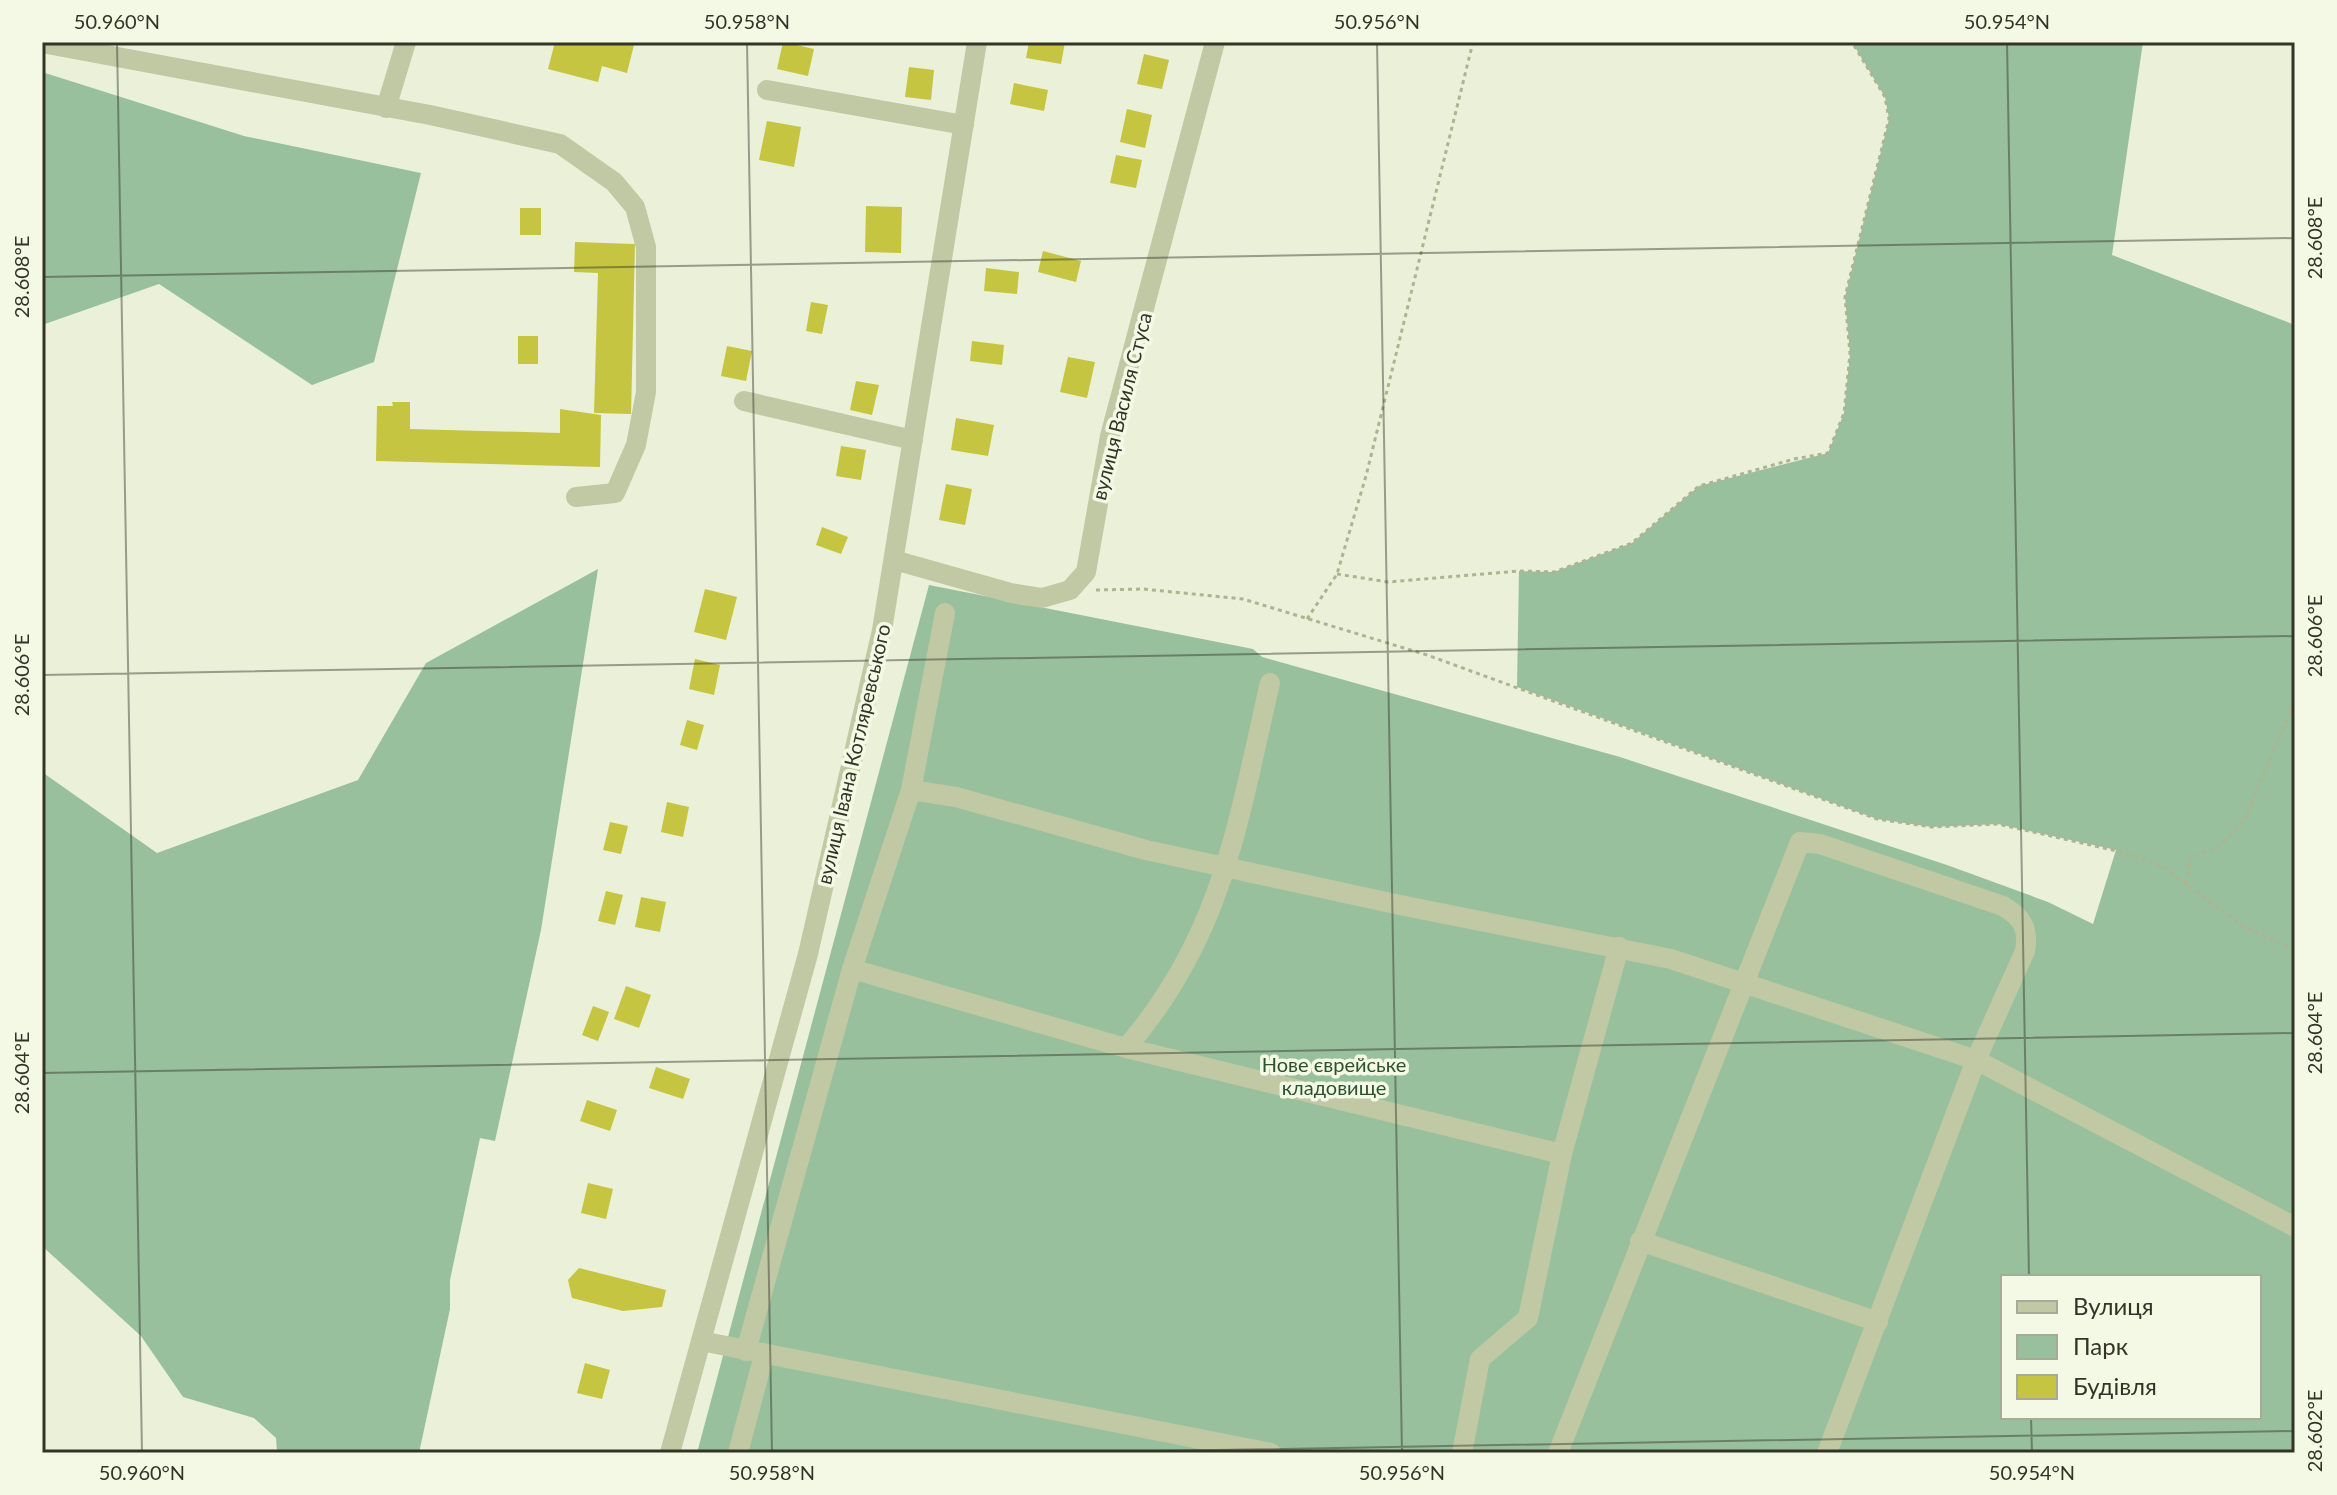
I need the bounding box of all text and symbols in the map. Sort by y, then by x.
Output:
text: 50.960°N [74,9,160,33]
text: 50.958°N [704,9,790,33]
text: 50.956°N [1334,9,1420,33]
text: 50.954°N [1964,9,2050,33]
text: 28.608°E [2302,197,2326,279]
text: 28.608°E [9,236,33,318]
street label: вулиця Василя Стуса [1086,310,1156,502]
text: 28.606°E [2302,595,2326,677]
street label: вулиця Івана Котляревського [811,621,895,887]
text: 28.606°E [9,634,33,716]
text: 28.604°E [2302,992,2326,1074]
text: 28.604°E [9,1032,33,1114]
park label: Нове єврейське кладовище [1262,1052,1406,1099]
legend [2001,1275,2261,1419]
text: Вулиця [2073,1291,2154,1320]
text: Парк [2073,1331,2129,1360]
text: Будівля [2073,1371,2157,1400]
text: 28.602°E [2302,1390,2326,1472]
text: 50.960°N [99,1460,185,1484]
text: 50.958°N [729,1460,815,1484]
text: 50.956°N [1359,1460,1445,1484]
text: 50.954°N [1989,1460,2075,1484]

